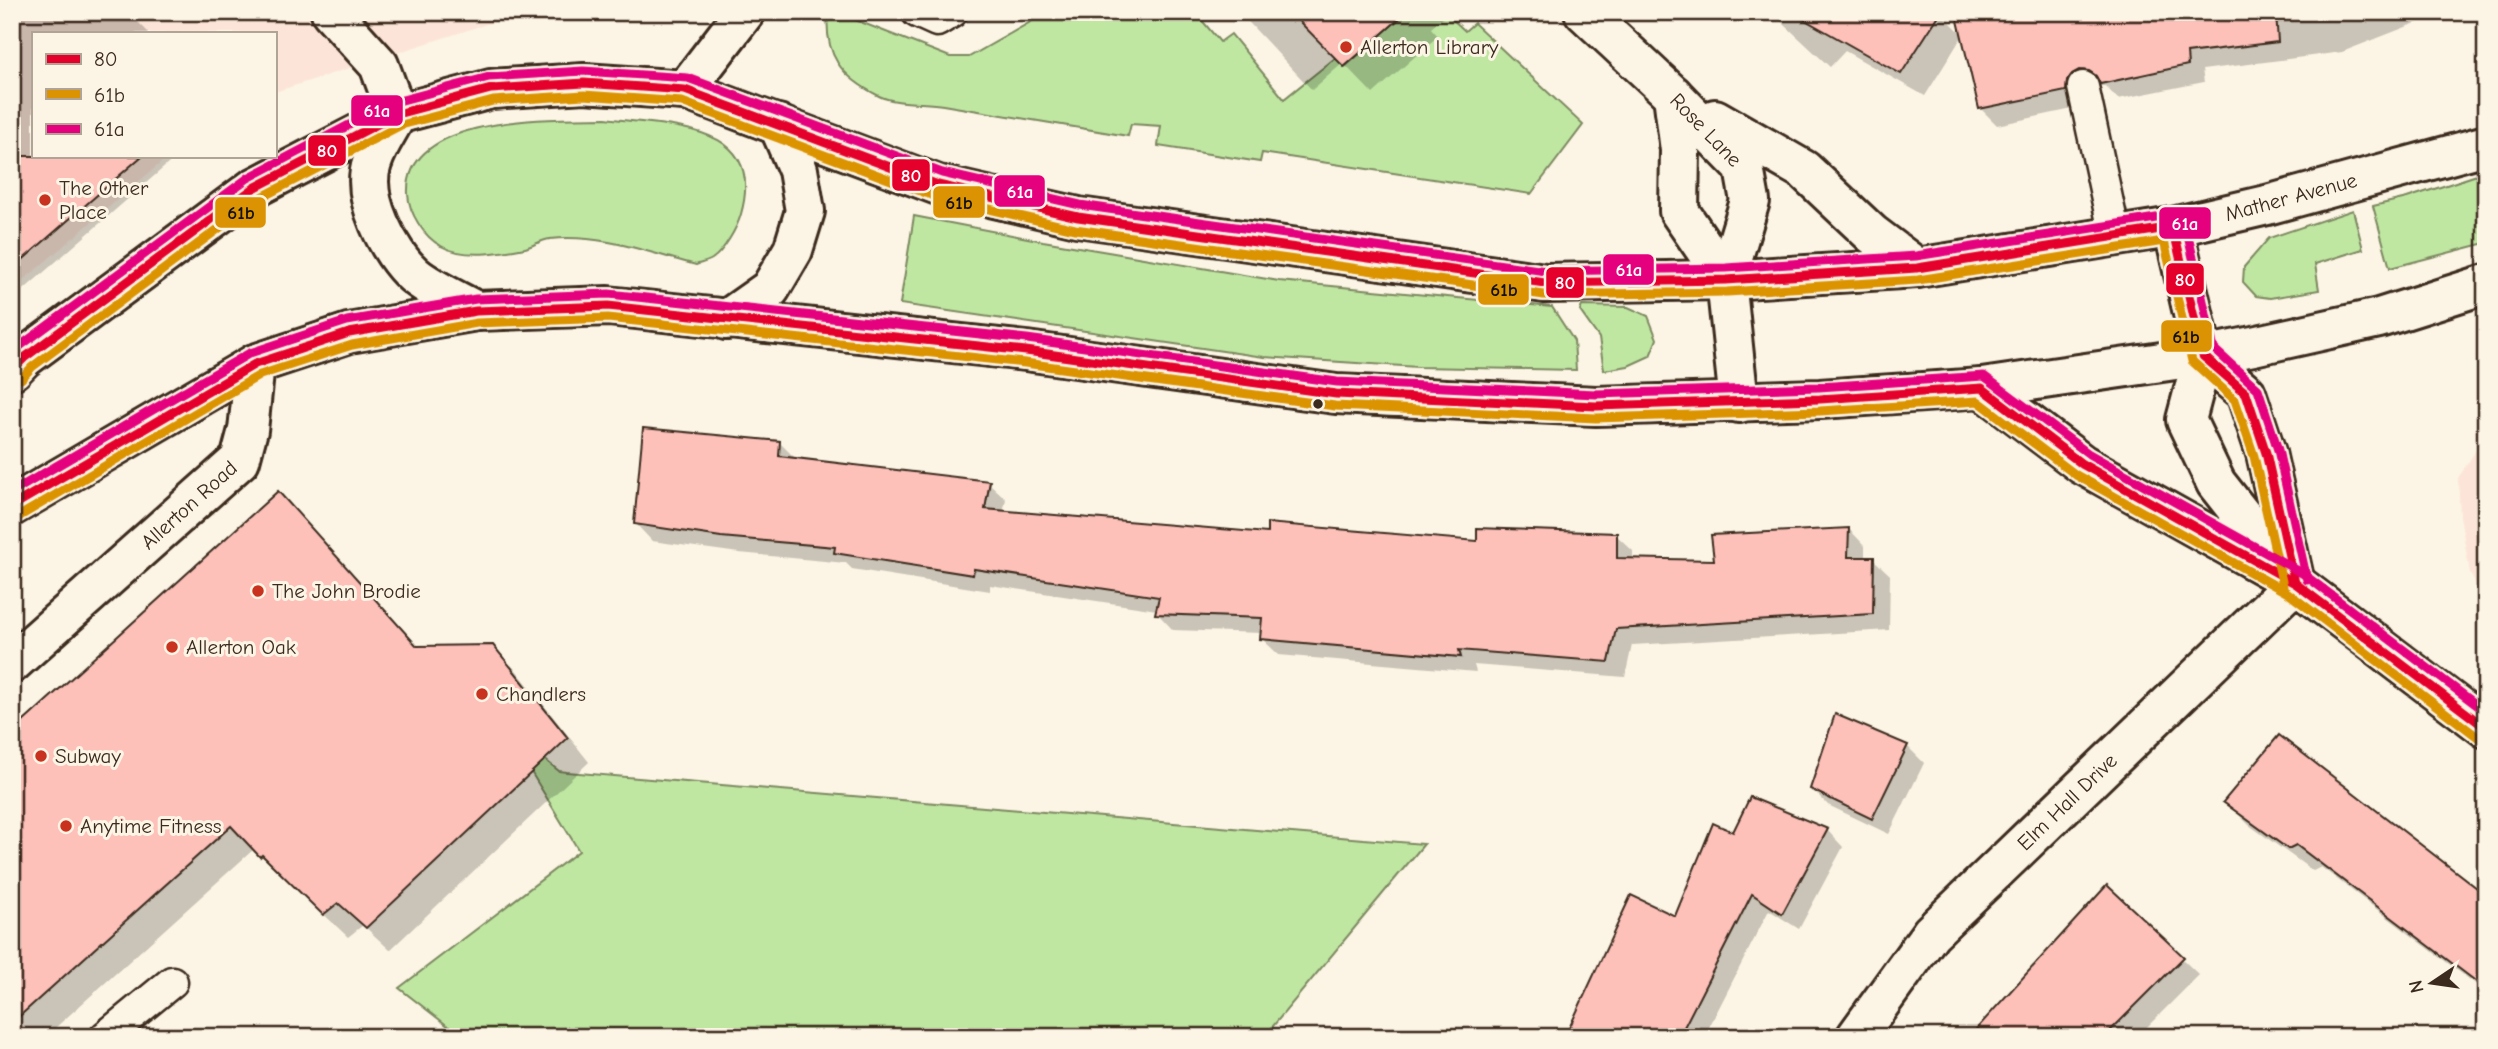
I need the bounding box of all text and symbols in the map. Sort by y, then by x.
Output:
legend [32,32,276,158]
place label: Allerton Library [1360,35,1499,59]
marker: Allerton Library [1338,39,1354,55]
text: 80 [94,47,118,71]
text: 61b [94,83,125,107]
street label: Rose Lane [1665,88,1747,172]
line badge: 61a [350,94,404,127]
text: 61a [363,100,391,122]
text: 61a [94,117,125,141]
line badge: 80 [307,134,347,167]
text: 80 [317,140,337,162]
line badge: 80 [891,158,931,192]
text: 80 [901,165,921,187]
street label: Mather Avenue [2222,168,2360,226]
line badge: 61a [993,174,1046,208]
place label: The Other Place [59,176,149,224]
text: 61a [1006,181,1034,203]
line badge: 61b [932,185,986,219]
marker: The Other Place [37,192,53,208]
text: 61b [945,192,973,214]
line badge: 61b [214,196,267,229]
text: 61b [227,202,255,224]
line badge: 61a [2158,206,2212,240]
text: 61a [2171,213,2199,235]
line badge: 61a [1602,253,1655,286]
text: 61a [1615,259,1643,281]
line badge: 80 [2165,262,2205,296]
line badge: 80 [1545,266,1585,299]
text: 80 [2175,269,2195,291]
text: 80 [1555,272,1575,294]
line badge: 61b [1477,273,1530,306]
text: 61b [1490,279,1518,301]
line badge: 61b [2160,319,2213,353]
text: 61b [2172,326,2200,348]
unlabelled marker [1311,397,1325,411]
street label: Allerton Road [136,456,242,554]
place label: The John Brodie [272,579,421,603]
marker: The John Brodie [250,583,266,599]
place label: Allerton Oak [186,635,296,659]
marker: Allerton Oak [164,639,180,655]
place label: Chandlers [496,682,586,706]
marker: Chandlers [474,686,490,702]
place label: Subway [55,744,121,768]
marker: Subway [33,748,49,764]
street label: Elm Hall Drive [2012,749,2122,855]
place label: Anytime Fitness [80,814,221,838]
marker: Anytime Fitness [58,818,74,834]
north arrow [2396,948,2466,1018]
text: N [2404,978,2429,995]

